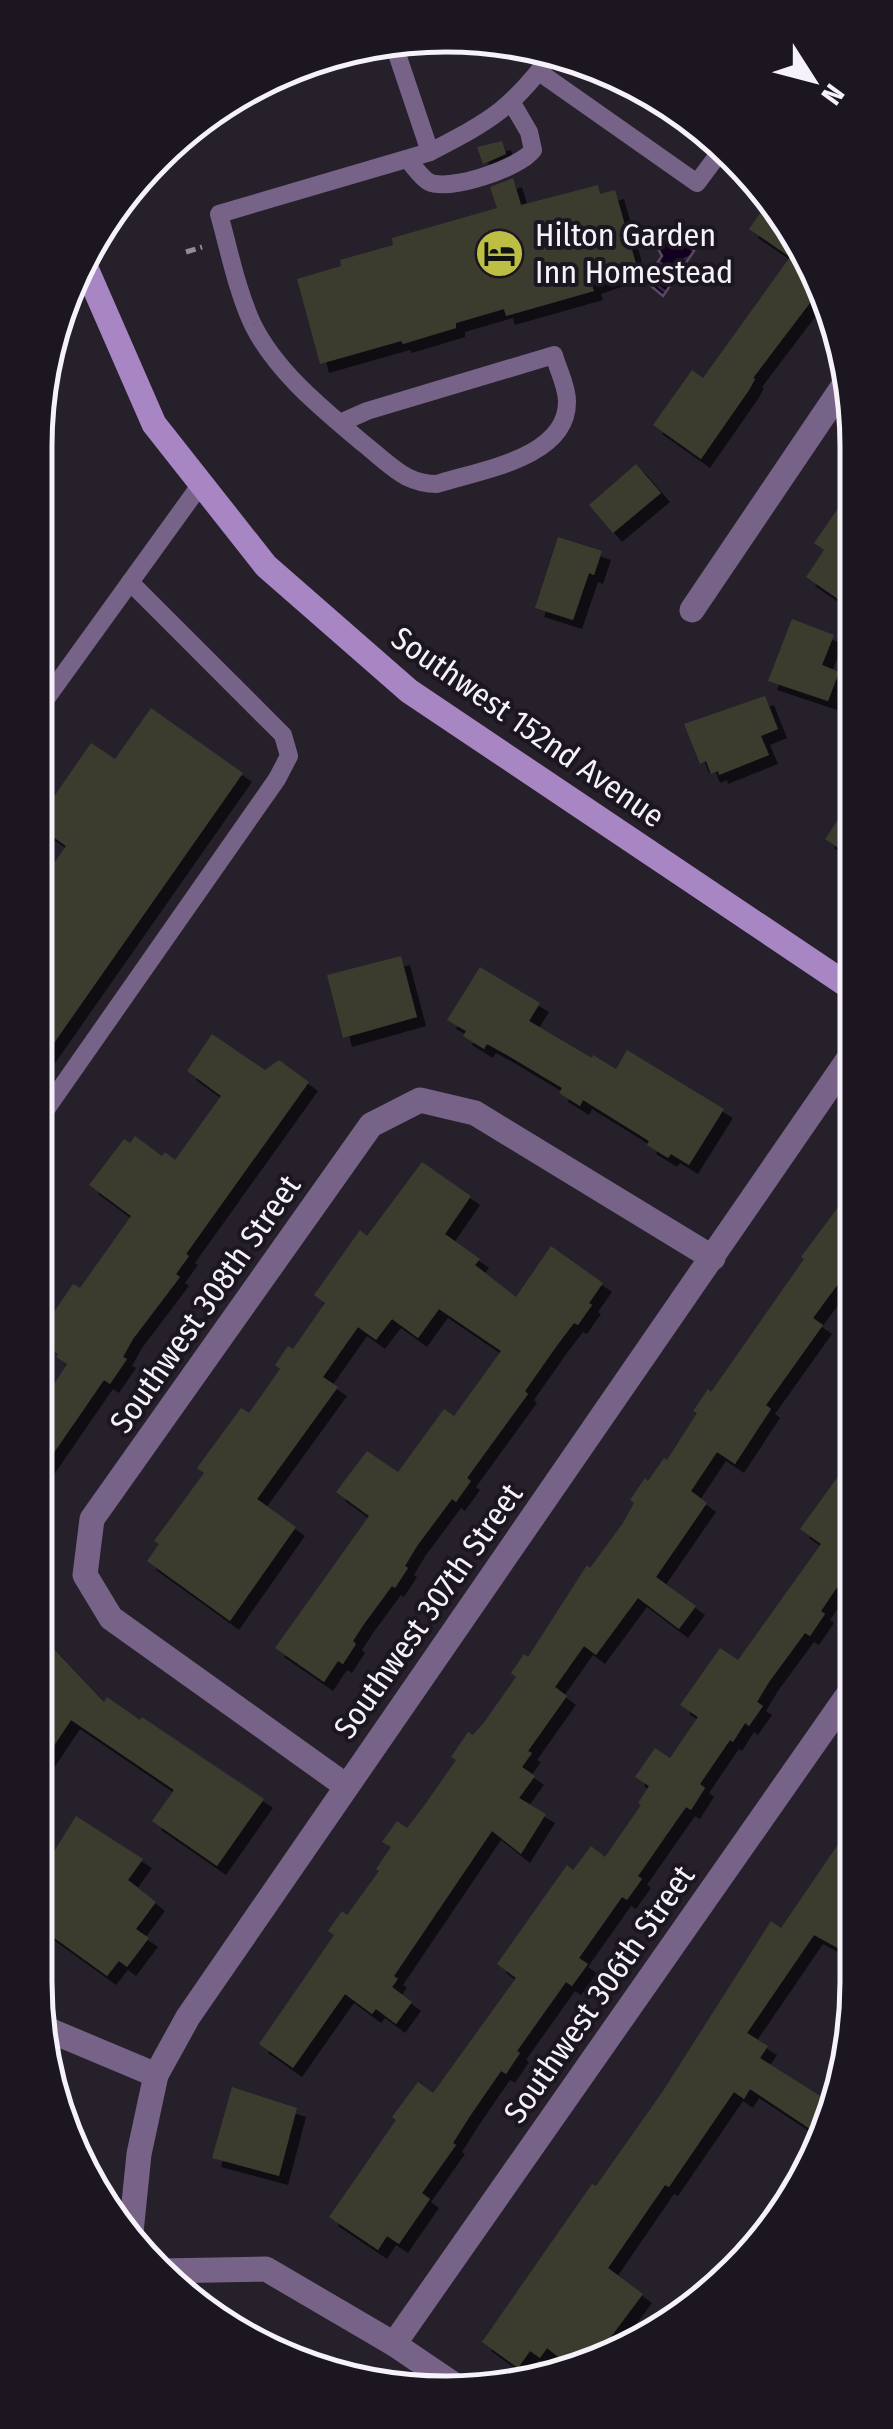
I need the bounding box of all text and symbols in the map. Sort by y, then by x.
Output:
north arrow [763,30,863,130]
text: N [815,78,851,111]
place label: Hilton Garden Inn Homestead [535,216,733,291]
hotel icon: Hilton Garden Inn Homestead [474,227,526,279]
street label: Southwest 152nd Avenue [384,619,672,835]
street label: Southwest 308th Street [102,1167,309,1440]
street label: Southwest 307th Street [326,1476,531,1746]
street label: Southwest 306th Street [496,1857,703,2130]

